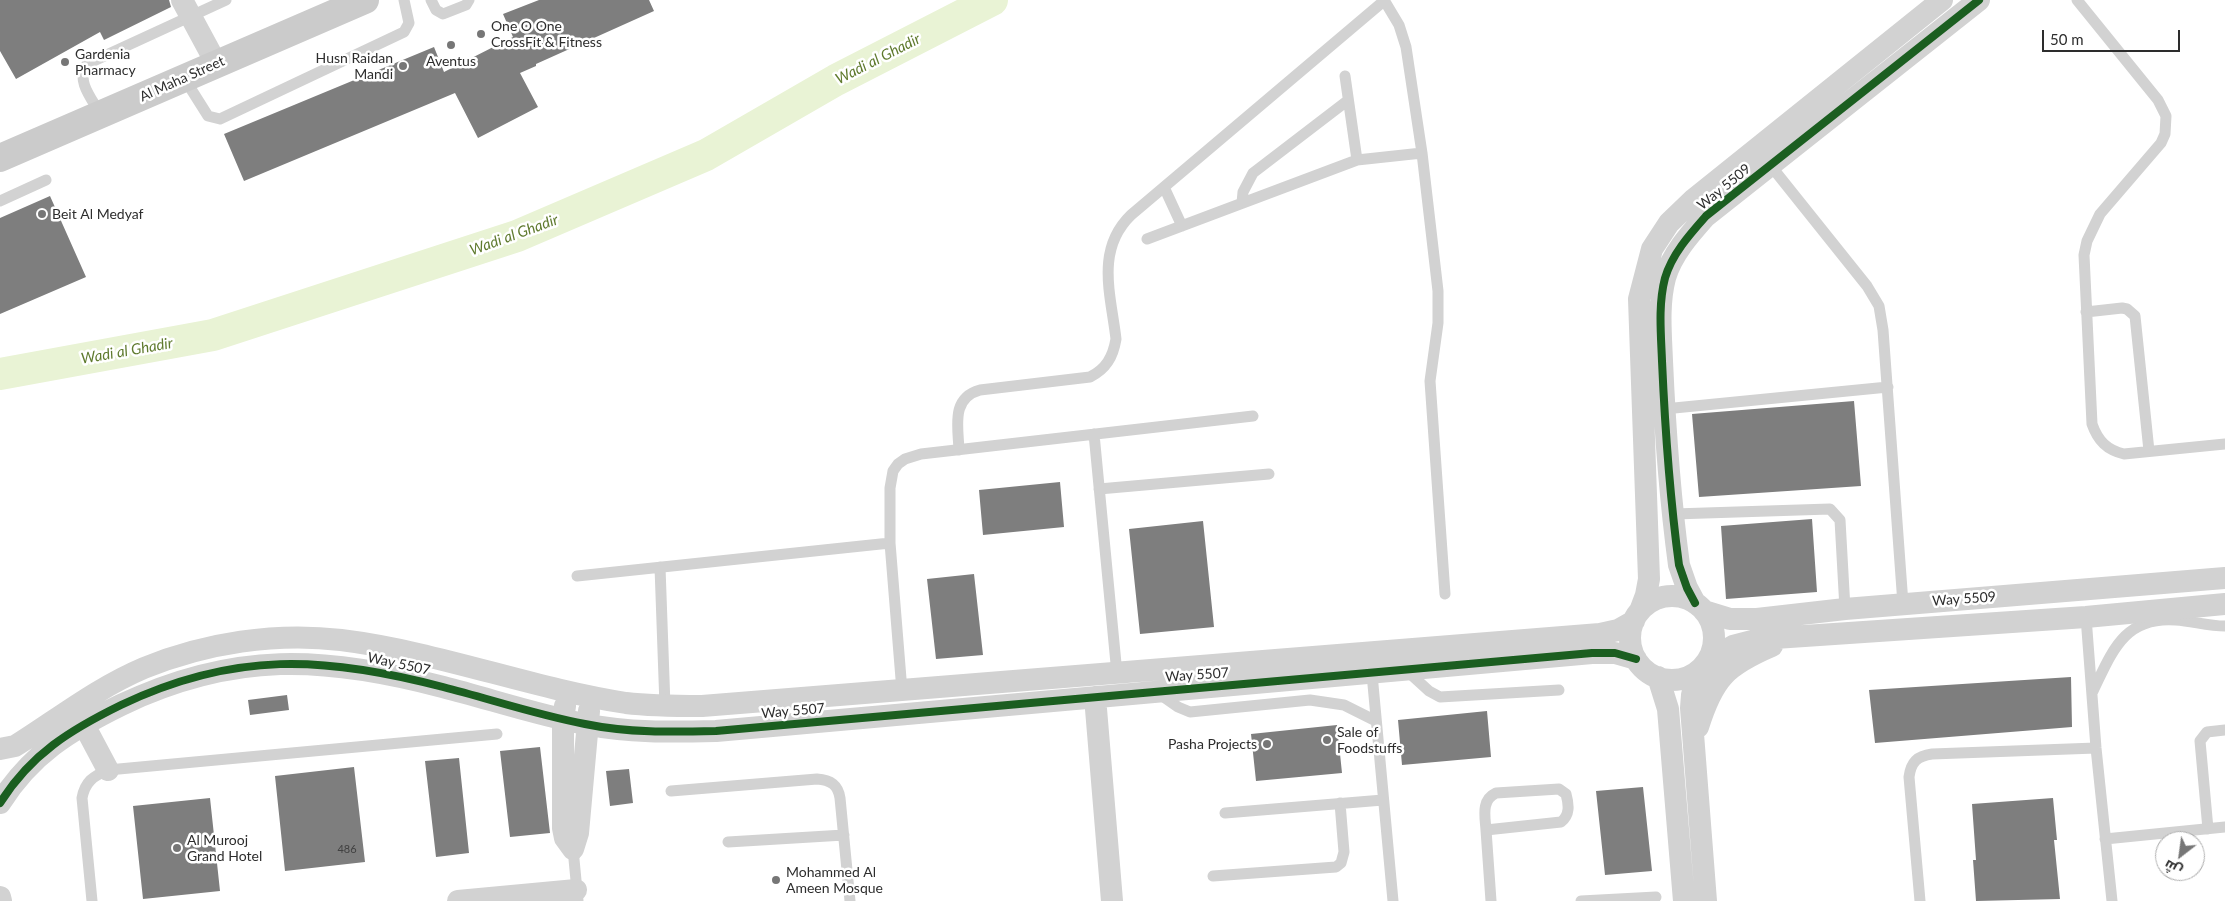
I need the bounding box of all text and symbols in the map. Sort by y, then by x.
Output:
place label: One O One CrossFit & Fitness [491,18,602,50]
scale bar [2045,20,2182,52]
marker: One O One CrossFit & Fitness [475,28,487,40]
water label: Wadi al Ghadir [833,30,923,88]
text: 50 m [2050,30,2084,48]
marker: Aventus [445,39,457,51]
place label: Gardenia Pharmacy [75,46,136,78]
place label: Husn Raidan Mandi [316,50,393,82]
street label: Al Maha Street [137,53,227,105]
place label: Aventus [426,53,476,69]
marker: Gardenia Pharmacy [59,56,71,68]
marker: Husn Raidan Mandi [397,60,409,72]
street label: Way 5509 [1694,160,1754,214]
place label: Beit Al Medyaf [52,206,143,222]
marker: Beit Al Medyaf [36,208,48,220]
water label: Wadi al Ghadir [467,211,561,259]
water label: Wadi al Ghadir [80,334,174,368]
street label: Way 5509 [1932,588,1996,610]
street label: Way 5507 [366,649,432,679]
street label: Way 5507 [1165,664,1229,686]
street label: Way 5507 [761,700,825,722]
place label: Sale of Foodstuffs [1337,724,1402,756]
marker: Sale of Foodstuffs [1321,734,1333,746]
place label: Pasha Projects [1168,736,1257,752]
marker: Pasha Projects [1261,738,1273,750]
north arrow [2155,831,2205,881]
place label: Al Murooj Grand Hotel [187,832,262,864]
marker: Al Murooj Grand Hotel [171,842,183,854]
house number: 486 [337,842,357,856]
text: ش [2161,857,2185,880]
place label: Mohammed Al Ameen Mosque [786,864,883,896]
marker: Mohammed Al Ameen Mosque [770,874,782,886]

